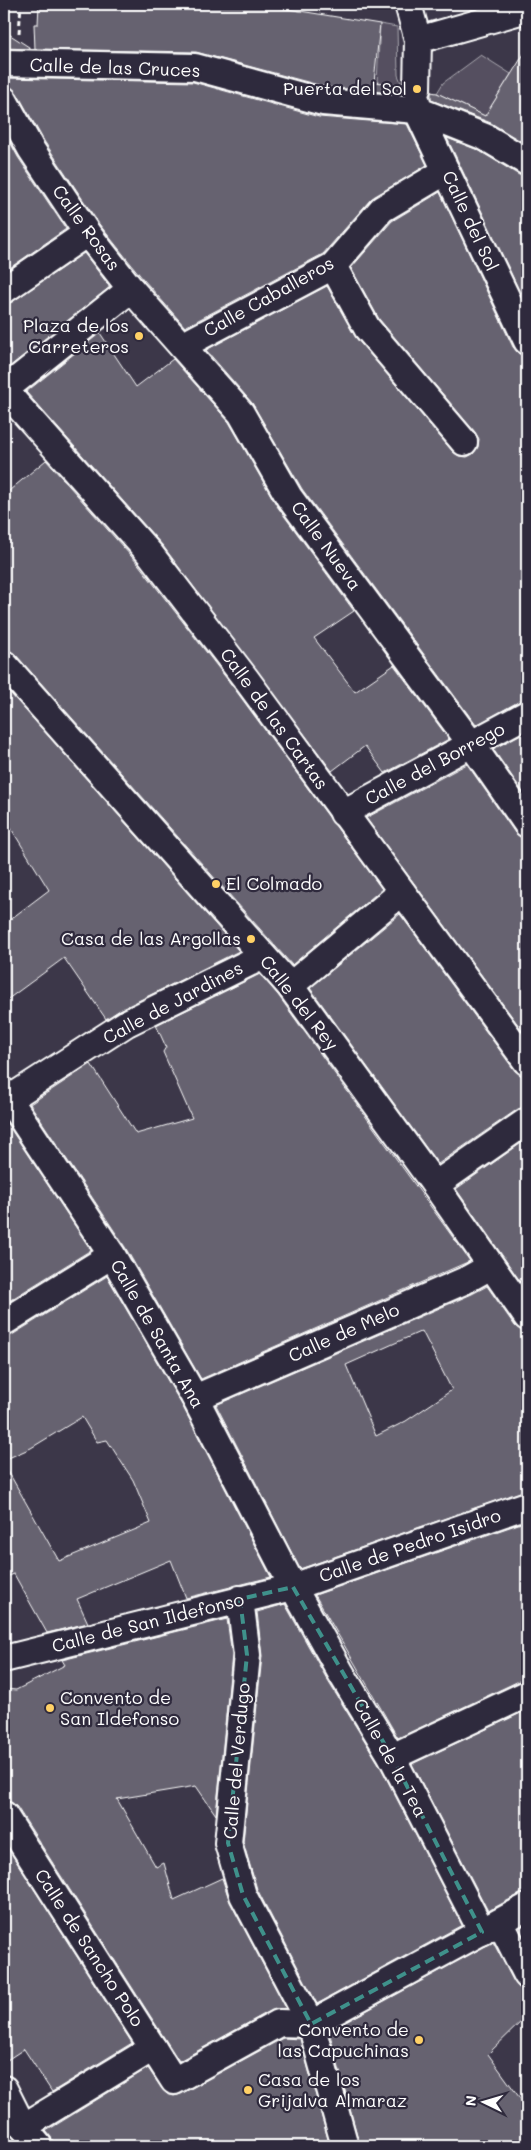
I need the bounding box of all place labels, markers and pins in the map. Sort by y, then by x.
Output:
place label: Puerta del Sol [283,76,407,100]
marker: Puerta del Sol [411,83,423,95]
place label: Plaza de los Carreteros [23,313,129,358]
marker: Plaza de los Carreteros [133,330,145,342]
place label: El Colmado [226,871,323,895]
marker: El Colmado [210,878,222,890]
place label: Casa de las Argollas [61,926,241,950]
marker: Casa de las Argollas [245,933,257,945]
place label: Convento de San Ildefonso [60,1685,179,1730]
marker: Convento de San Ildefonso [44,1702,56,1714]
place label: Convento de las Capuchinas [278,2017,409,2062]
marker: Convento de las Capuchinas [413,2034,425,2046]
place label: Casa de los Grijalva Almaraz [258,2067,407,2112]
marker: Casa de los Grijalva Almaraz [242,2084,254,2096]

